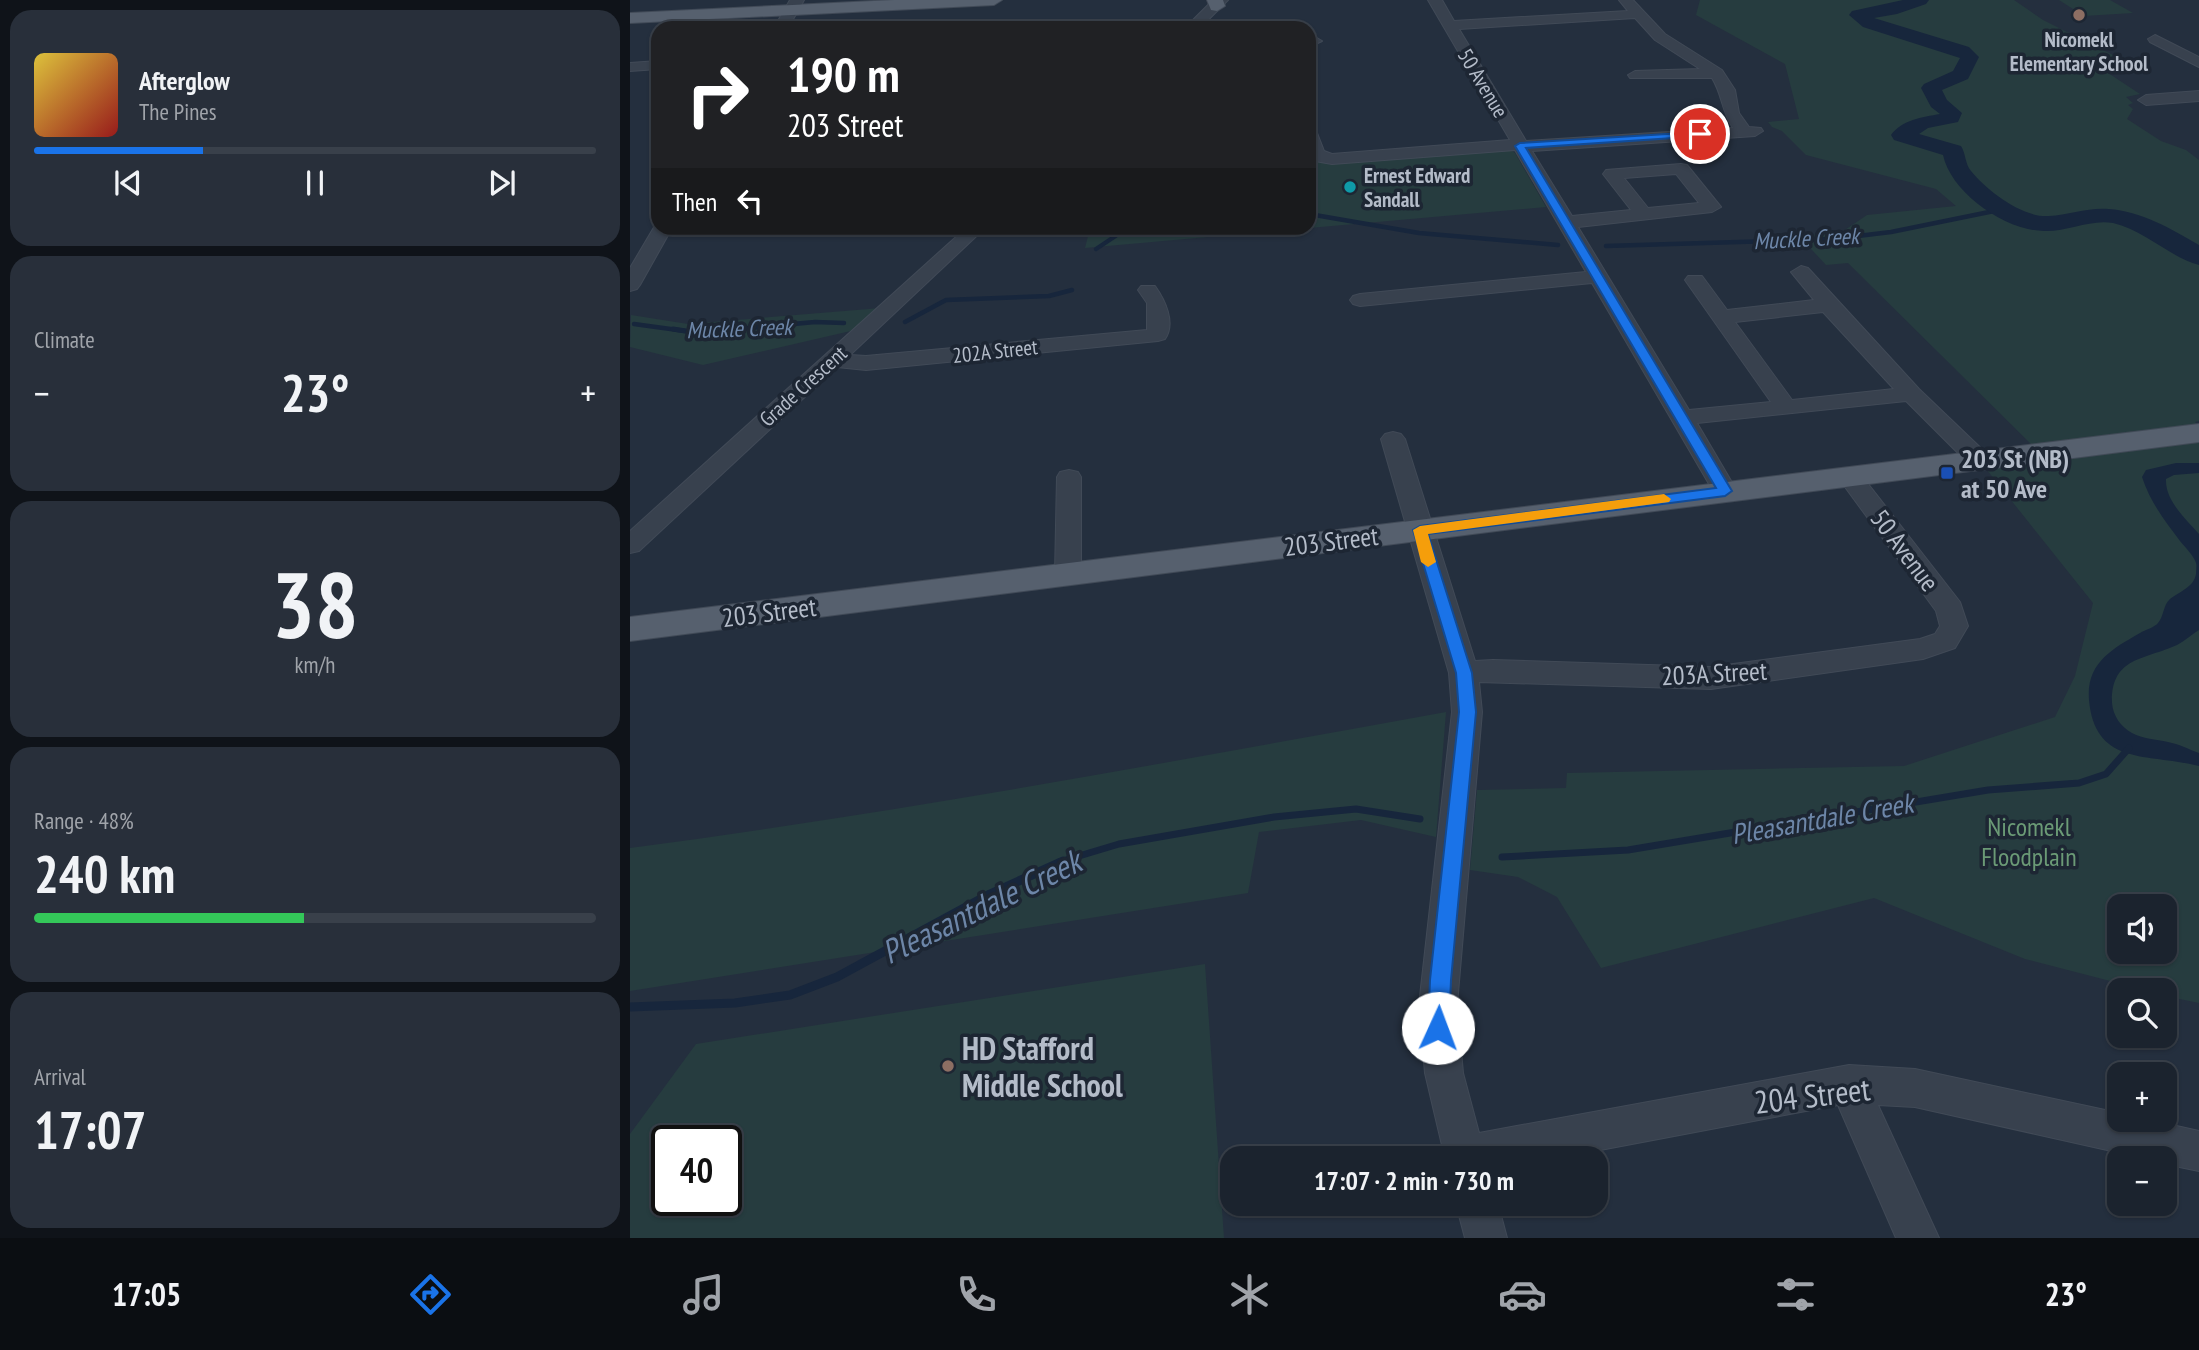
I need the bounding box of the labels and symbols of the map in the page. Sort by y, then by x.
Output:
marker: Nicomekl Elementary School [2071,7,2087,23]
place label: Nicomekl Elementary School [2010,26,2149,77]
street label: 50 Avenue [1452,44,1514,122]
pin [1670,104,1730,164]
place label: Ernest Edward Sandall [1364,162,1470,213]
marker: Ernest Edward Sandall [1342,179,1358,195]
water label: Muckle Creek [1752,221,1863,255]
water label: Muckle Creek [686,312,795,344]
street label: 202A Street [951,333,1039,369]
street label: Grade Crescent [754,340,852,432]
place label: 203 St (NB) at 50 Ave [1961,442,2069,505]
marker: 203 St (NB) at 50 Ave [1939,465,1955,481]
street label: 50 Avenue [1864,503,1946,597]
street label: 203 Street [1282,519,1380,563]
street label: 203 Street [720,590,818,634]
street label: 203A Street [1660,654,1768,692]
water label: Pleasantdale Creek [1728,783,1919,852]
park label: Nicomekl Floodplain [1981,810,2077,873]
water label: Pleasantdale Creek [874,837,1092,973]
position arrow [1401,991,1475,1065]
place label: HD Stafford Middle School [962,1027,1123,1106]
marker: HD Stafford Middle School [940,1058,956,1074]
street label: 204 Street [1752,1067,1872,1123]
speed limit sign: 40 [651,1125,742,1216]

